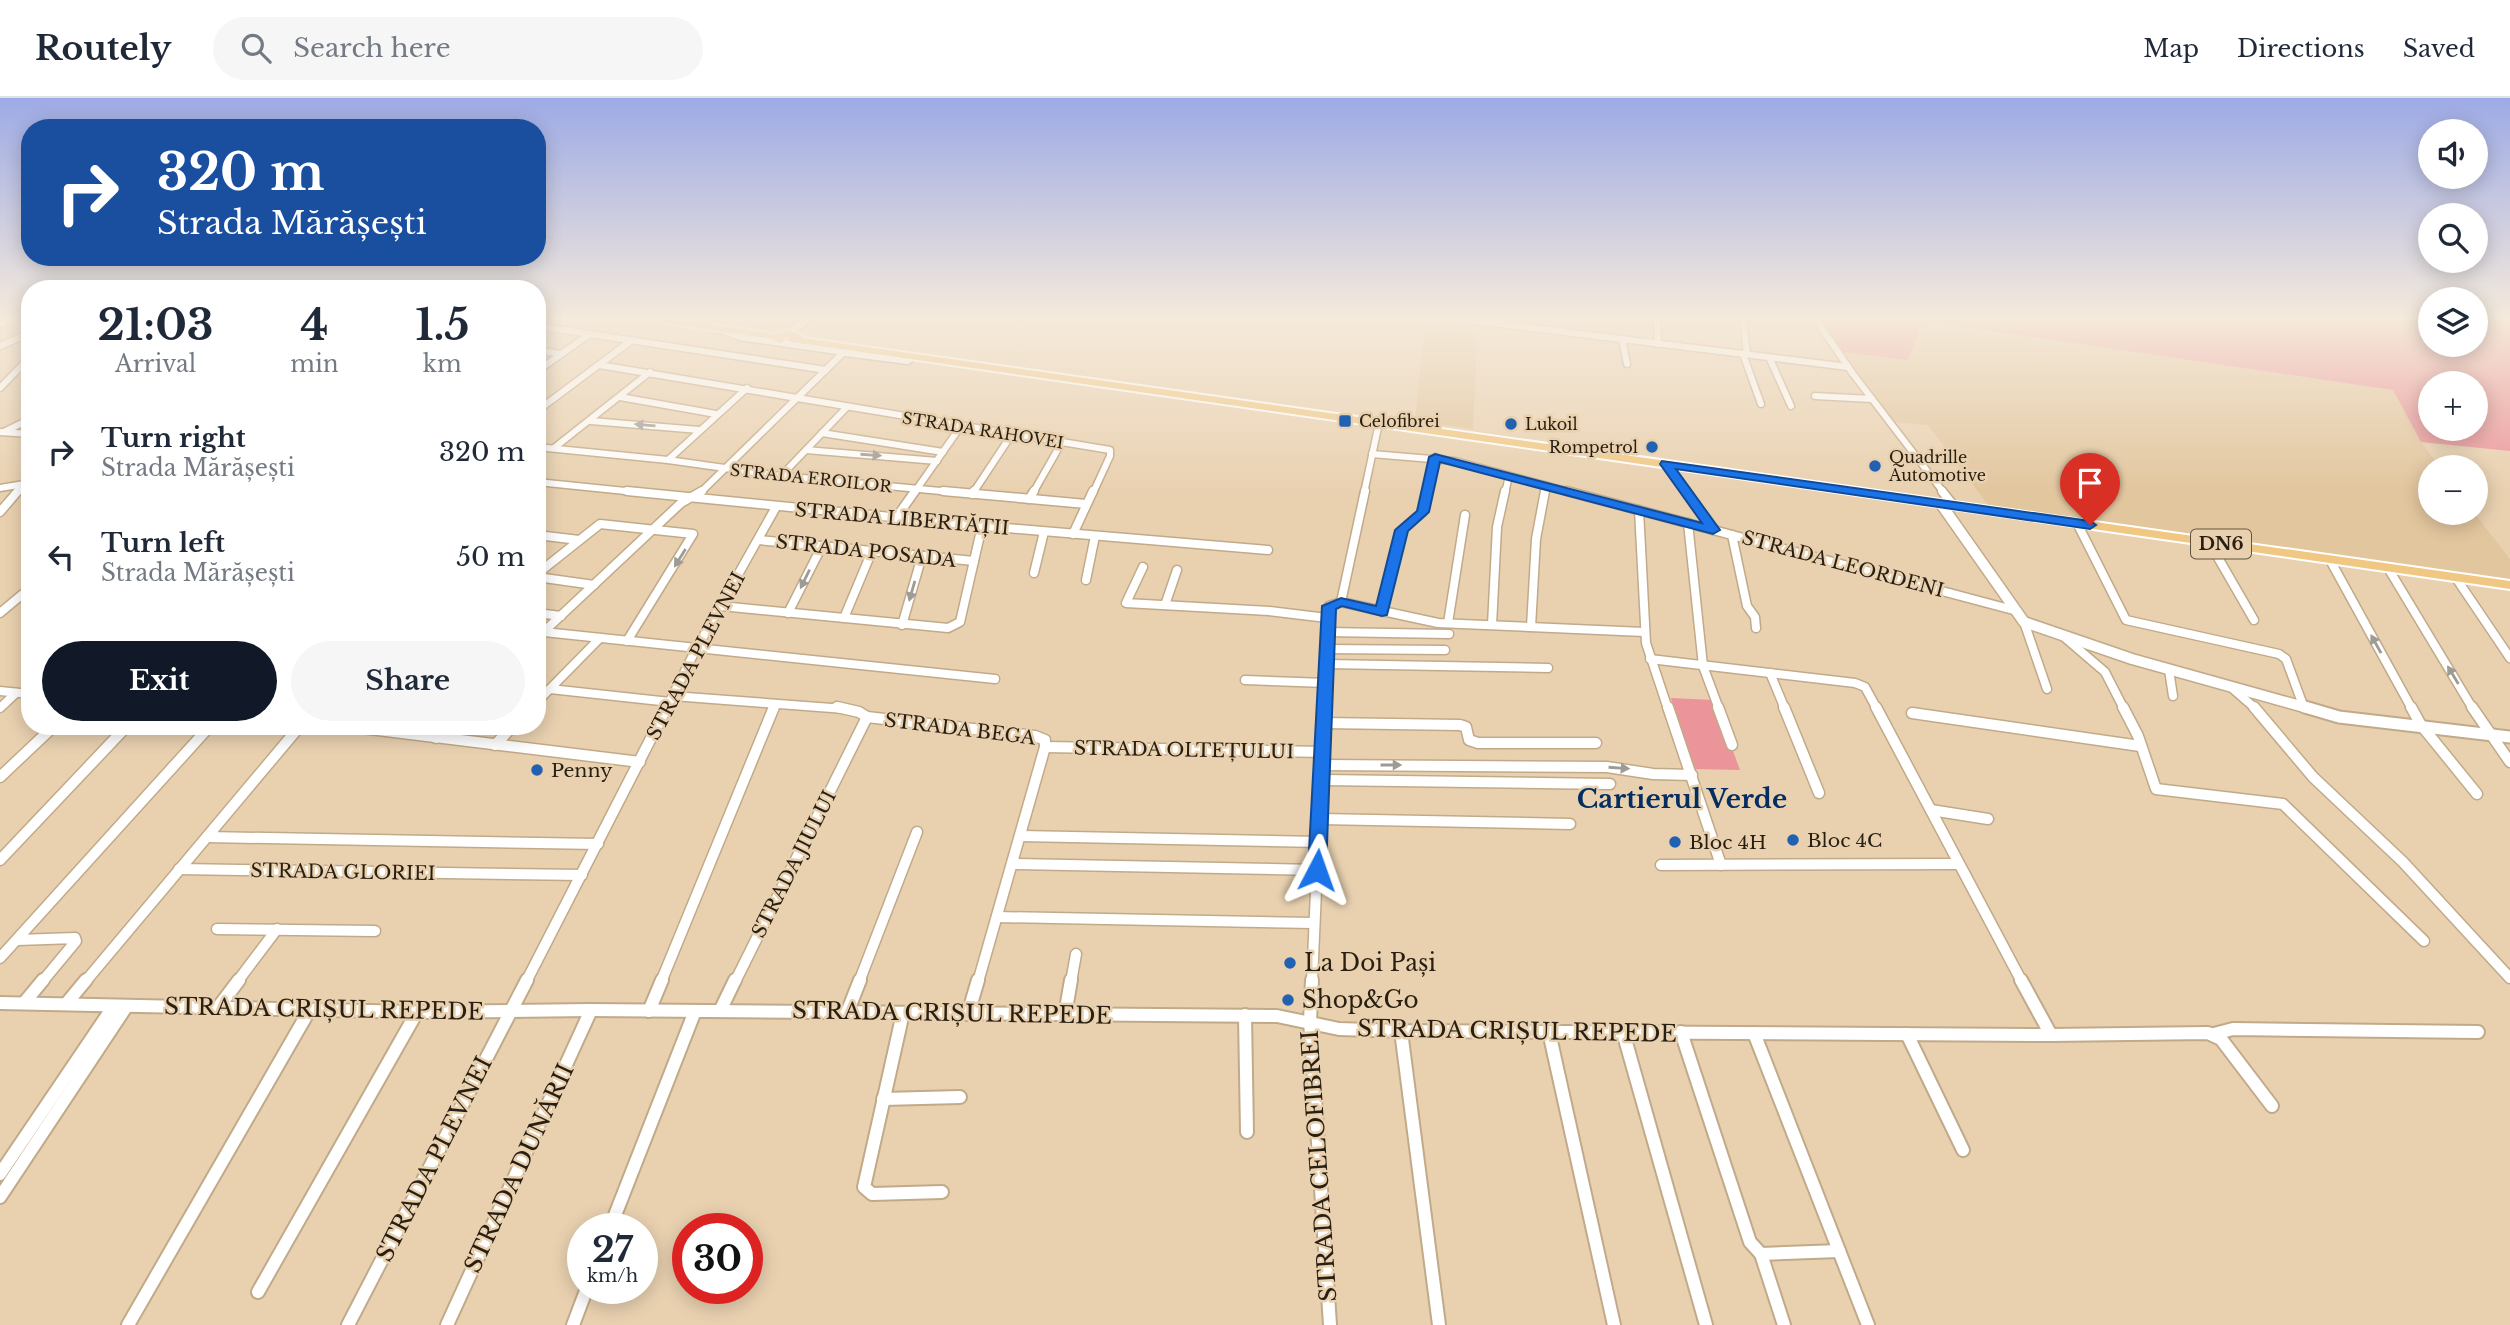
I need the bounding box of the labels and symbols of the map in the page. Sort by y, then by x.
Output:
street label: STRADA RAHOVEI [901,407,1065,453]
place label: Celofibrei [1359,411,1440,431]
marker: Celofibrei [1337,413,1353,429]
place label: Lukoil [1525,414,1578,434]
marker: Lukoil [1503,416,1519,432]
one-way arrow [634,419,656,430]
place label: Rompetrol [1549,437,1638,457]
marker: Rompetrol [1644,439,1660,455]
place label: Quadrille Automotive [1888,447,1986,485]
one-way arrow [860,450,882,461]
pin [2060,453,2120,525]
marker: Quadrille Automotive [1867,458,1883,474]
street label: STRADA EROILOR [729,460,894,497]
street label: STRADA LIBERTĂȚII [794,498,1010,540]
street label: STRADA LEORDENI [1739,526,1947,602]
street label: STRADA POSADA [775,530,958,572]
road number: DN6 [2191,530,2251,559]
one-way arrow [674,548,687,568]
street label: STRADA PLEVNEI [642,568,750,744]
one-way arrow [799,569,811,589]
one-way arrow [907,580,917,601]
one-way arrow [2370,634,2382,653]
one-way arrow [2446,666,2459,685]
street label: STRADA BEGA [883,708,1037,750]
street label: STRADA OLTEȚULUI [1074,737,1295,763]
place label: Penny [551,759,612,782]
one-way arrow [1381,759,1403,771]
marker: Penny [529,762,545,778]
one-way arrow [1608,763,1630,774]
district label: Cartierul Verde [1577,783,1787,815]
street label: STRADA JIULUI [747,786,841,941]
place label: Bloc 4C [1807,829,1882,852]
place label: Bloc 4H [1689,831,1767,854]
marker: Bloc 4C [1785,832,1801,848]
position arrow [1280,833,1354,907]
marker: Bloc 4H [1667,834,1683,850]
street label: STRADA GLORIEI [250,859,436,885]
place label: La Doi Pași [1304,949,1436,977]
marker: La Doi Pași [1282,955,1298,971]
place label: Shop&Go [1302,986,1419,1014]
street label: STRADA CRIȘUL REPEDE [164,992,484,1026]
marker: Shop&Go [1280,992,1296,1008]
street label: STRADA CRIȘUL REPEDE [792,996,1112,1030]
street label: STRADA CRIȘUL REPEDE [1357,1014,1677,1048]
street label: STRADA CELOFIBREI [1296,1029,1342,1303]
street label: STRADA PLEVNEI [370,1052,498,1266]
street label: STRADA DUNĂRII [457,1059,580,1277]
speed limit sign: 30 [672,1213,763,1304]

